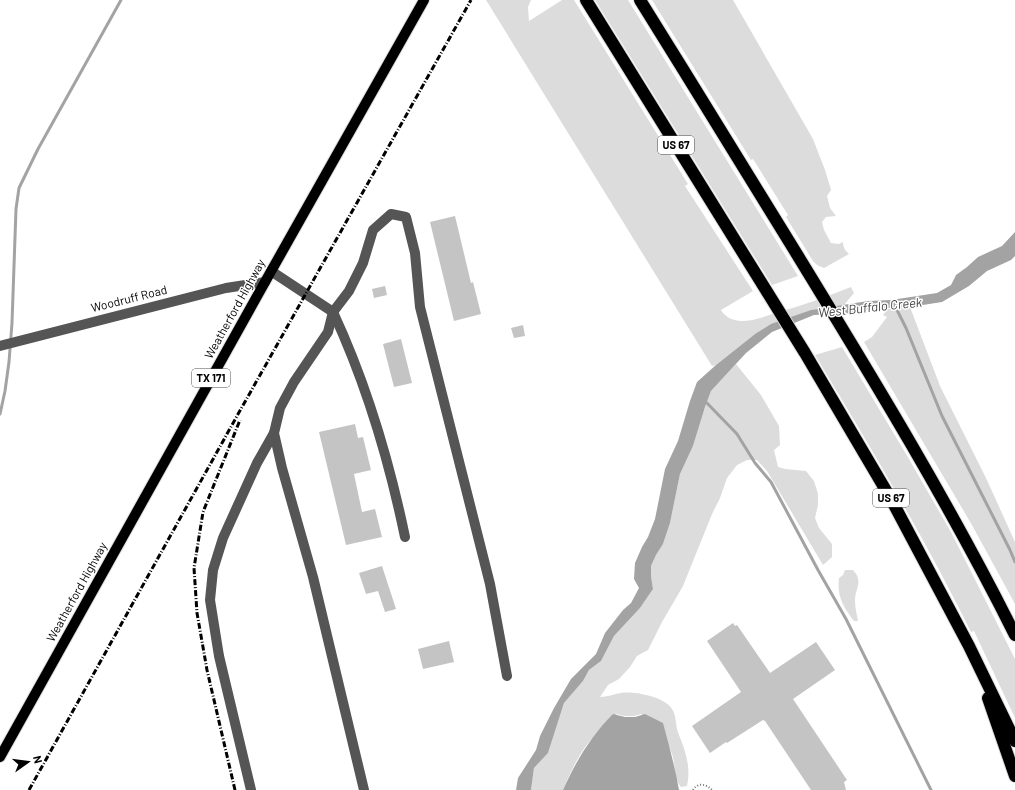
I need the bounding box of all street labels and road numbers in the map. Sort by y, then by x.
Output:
road number: US 67 [658,136,694,154]
street label: Weatherford Highway [201,256,267,361]
street label: Woodruff Road [89,282,168,314]
road number: TX 171 [192,369,230,387]
road number: US 67 [873,489,909,507]
street label: Weatherford Highway [43,539,109,644]

